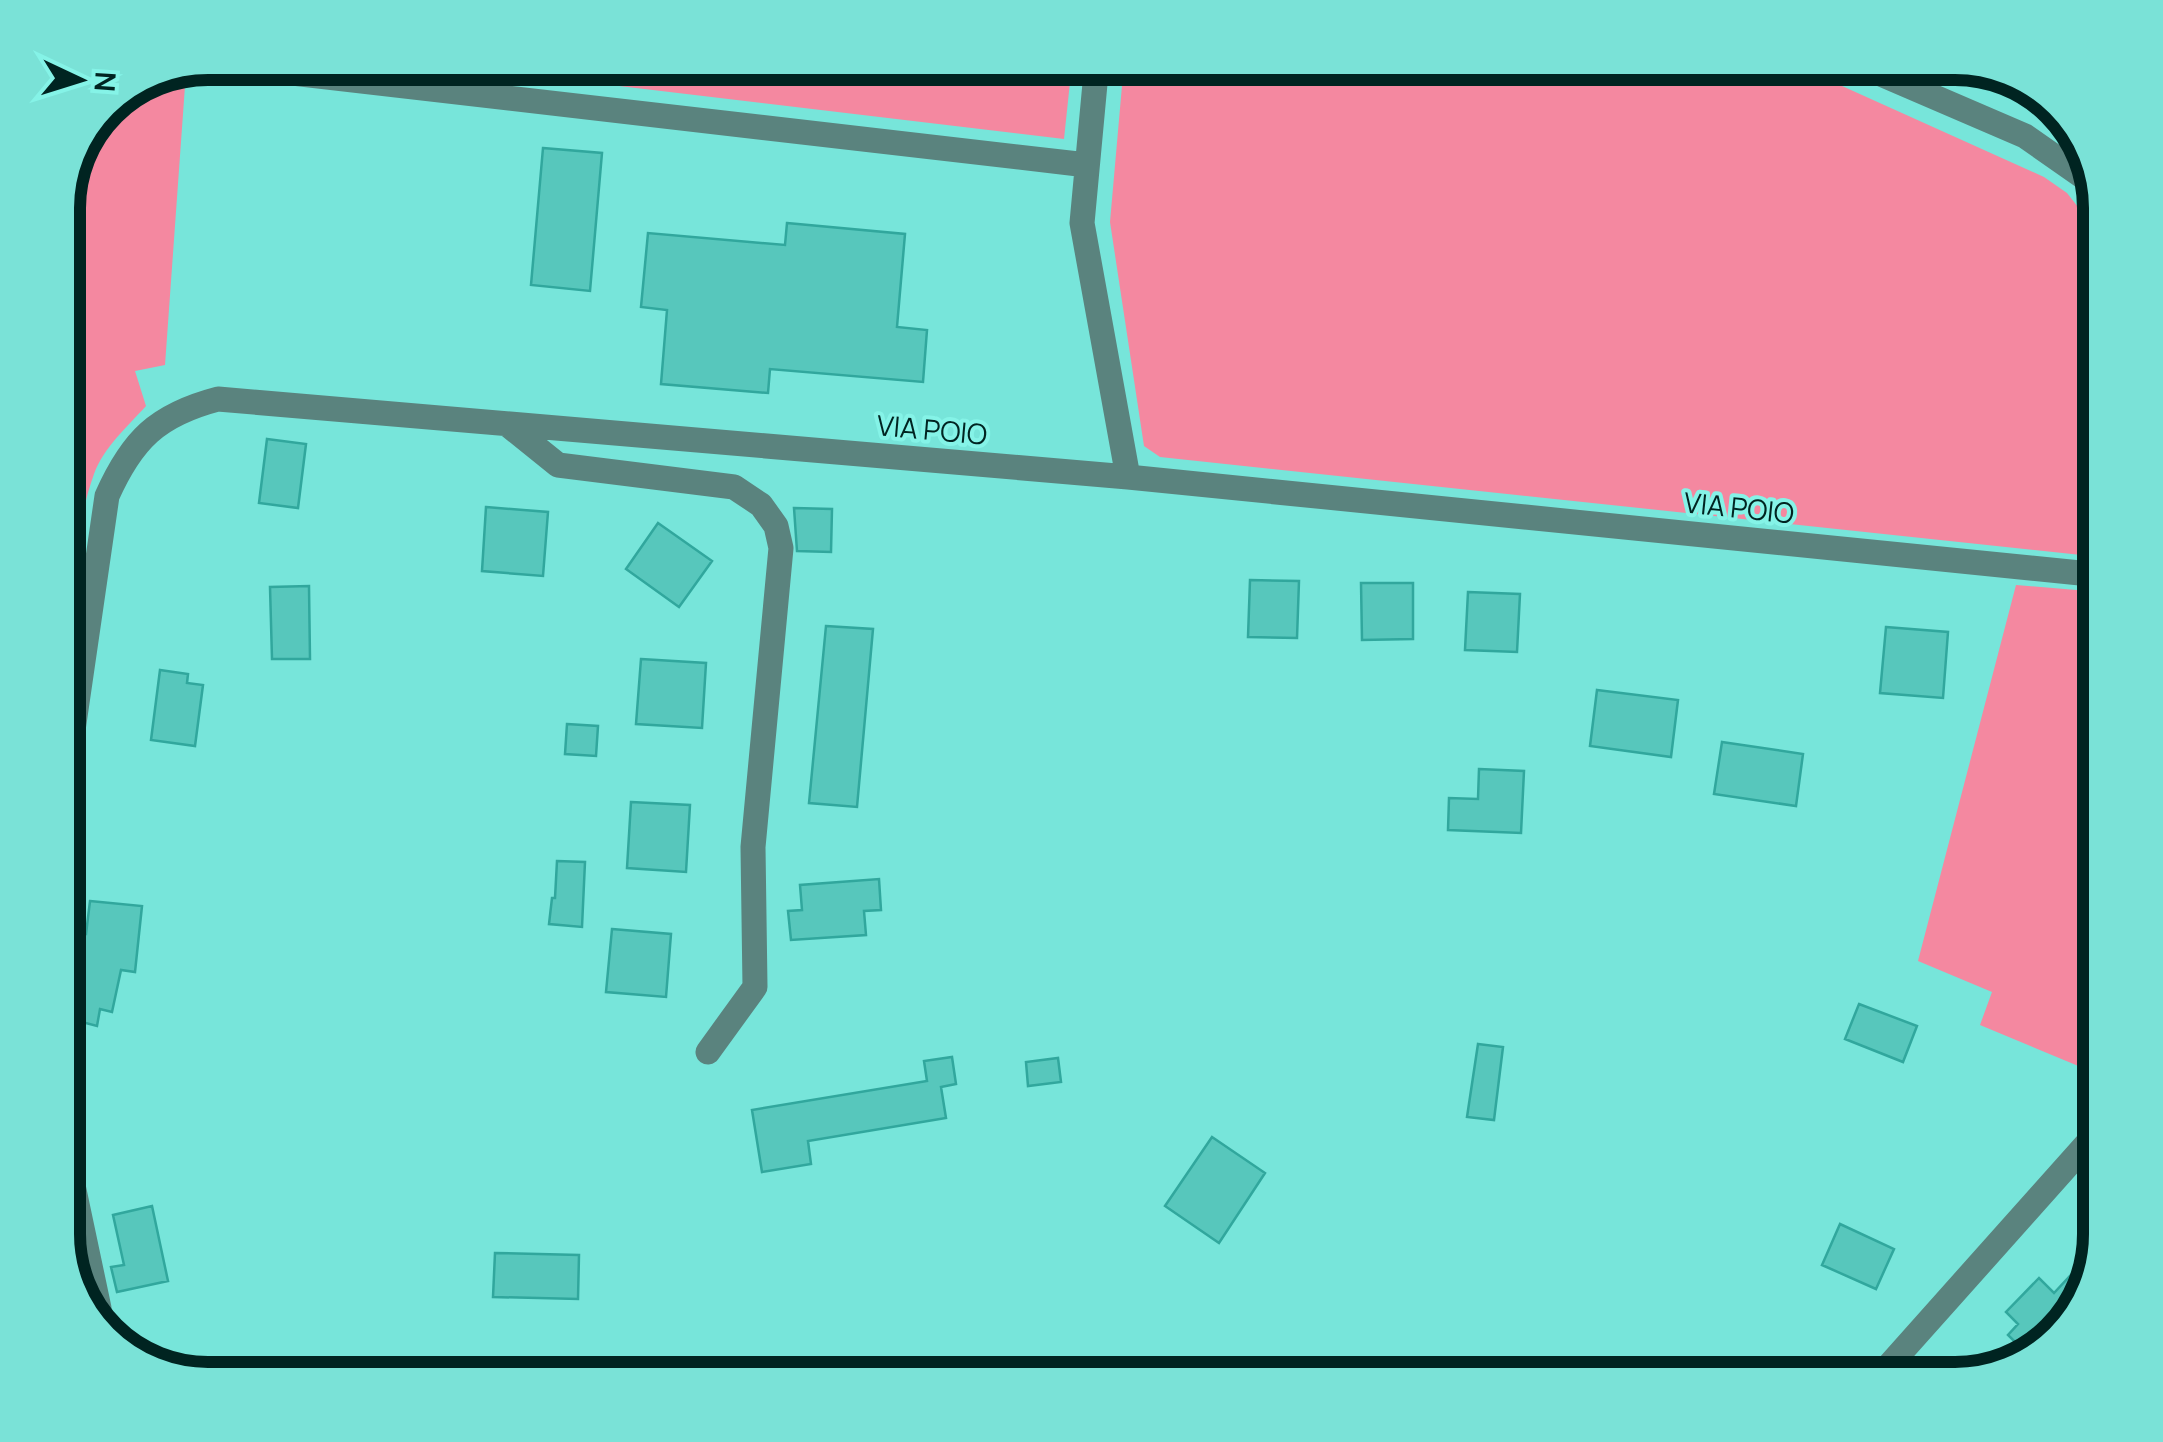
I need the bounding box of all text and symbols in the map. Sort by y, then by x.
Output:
north arrow [30,30,130,130]
text: N [86,70,126,93]
street label: VIA POIO [875,405,989,453]
street label: VIA POIO [1682,482,1796,532]

